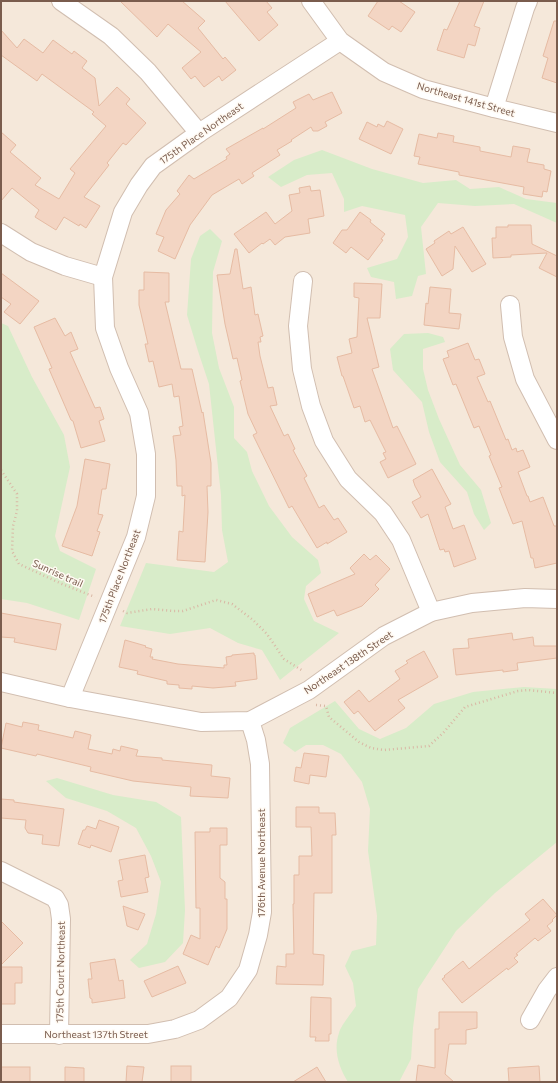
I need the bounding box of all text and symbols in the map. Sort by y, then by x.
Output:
street label: Northeast 141st Street [416,79,516,119]
street label: 175th Place Northeast [157,100,245,166]
street label: 175th Place Northeast [96,527,142,625]
street label: Sunrise trail [31,557,85,589]
street label: Northeast 138th Street [301,628,395,696]
street label: 176th Avenue Northeast [255,808,267,918]
street label: 175th Court Northeast [53,921,67,1023]
street label: Northeast 137th Street [44,1028,148,1040]

